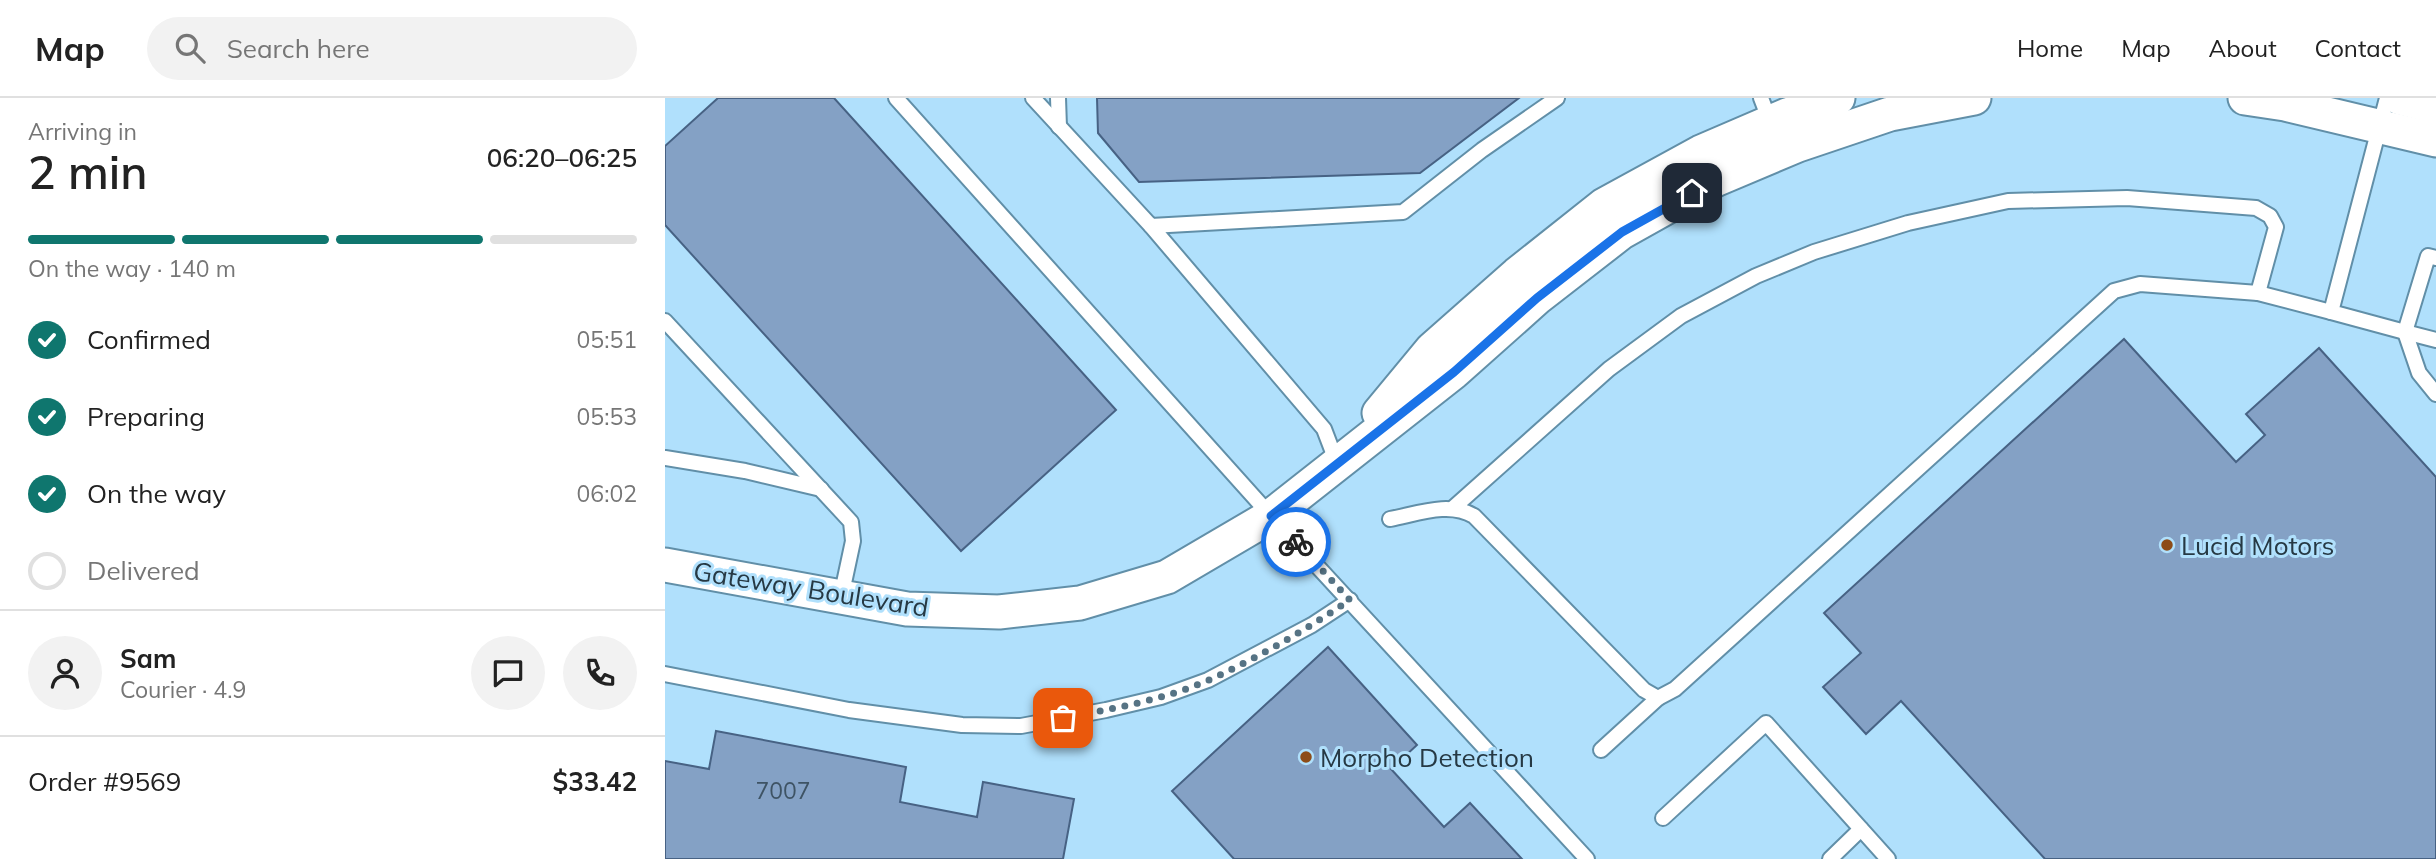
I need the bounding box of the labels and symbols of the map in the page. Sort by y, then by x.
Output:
pin [1662,163,1722,223]
courier [1261,507,1331,577]
place label: Lucid Motors [2181,529,2334,562]
marker: Lucid Motors [2159,537,2175,553]
street label: Gateway Boulevard [691,554,931,624]
pin [1033,688,1093,748]
place label: Morpho Detection [1320,741,1534,774]
marker: Morpho Detection [1298,749,1314,765]
house number: 7007 [755,776,811,805]

